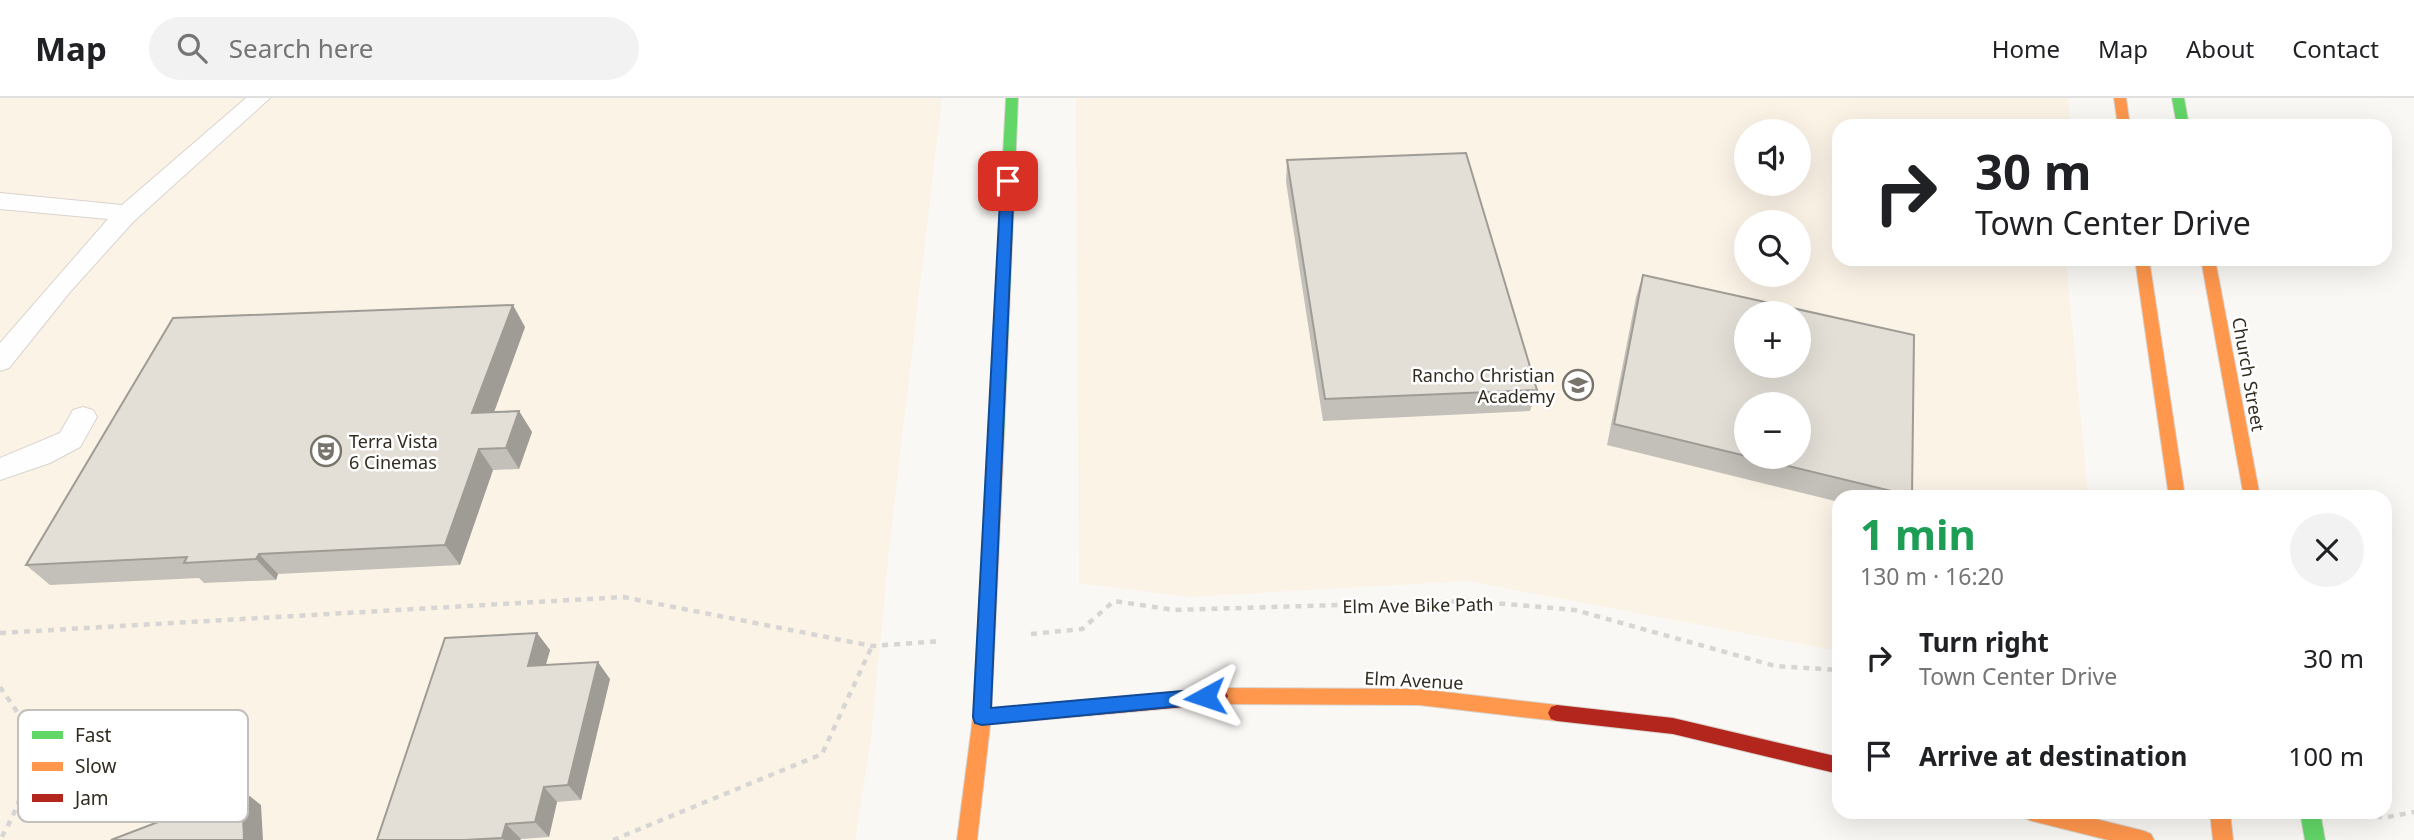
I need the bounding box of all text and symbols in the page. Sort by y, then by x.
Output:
search box [149,17,639,80]
text: Map [35,26,107,71]
icon: search [173,29,211,67]
text: Search here [229,30,373,66]
text: Home [1992,32,2060,65]
text: Map [2098,32,2148,65]
text: About [2186,32,2254,65]
text: Contact [2292,32,2379,65]
map controls [1734,119,1811,469]
button: sound [1734,119,1811,196]
text: 30 m [1975,138,2092,204]
icon: right [1860,147,1951,238]
pin [978,151,1038,211]
icon: arrive [989,162,1027,200]
text: Town Center Drive [1975,201,2251,244]
button: search [1734,210,1811,287]
button: + [1734,301,1811,378]
street label: Church Street [2227,315,2271,433]
place label: Rancho Christian Academy [1412,363,1556,408]
school or university icon: Rancho Christian Academy [1561,368,1595,402]
button: − [1734,392,1811,469]
place label: Terra Vista 6 Cinemas [349,429,438,474]
theatre icon: Terra Vista 6 Cinemas [309,434,343,468]
text: 1 min [1860,505,1976,562]
button: close [2290,513,2364,587]
text: 130 m · 16:20 [1860,560,2004,592]
street label: Elm Ave Bike Path [1342,592,1494,618]
text: Turn right [1919,624,2049,660]
icon: right [1860,639,1898,677]
text: 30 m [2303,640,2364,676]
position arrow [1168,660,1242,734]
text: Town Center Drive [1919,660,2117,692]
street label: Elm Avenue [1364,665,1464,695]
legend [18,710,248,822]
text: Fast [75,722,112,748]
icon: arrive [1860,737,1898,775]
text: Arrive at destination [1919,738,2188,774]
text: 100 m [2288,738,2364,774]
text: Slow [75,753,116,779]
text: Jam [73,785,109,811]

